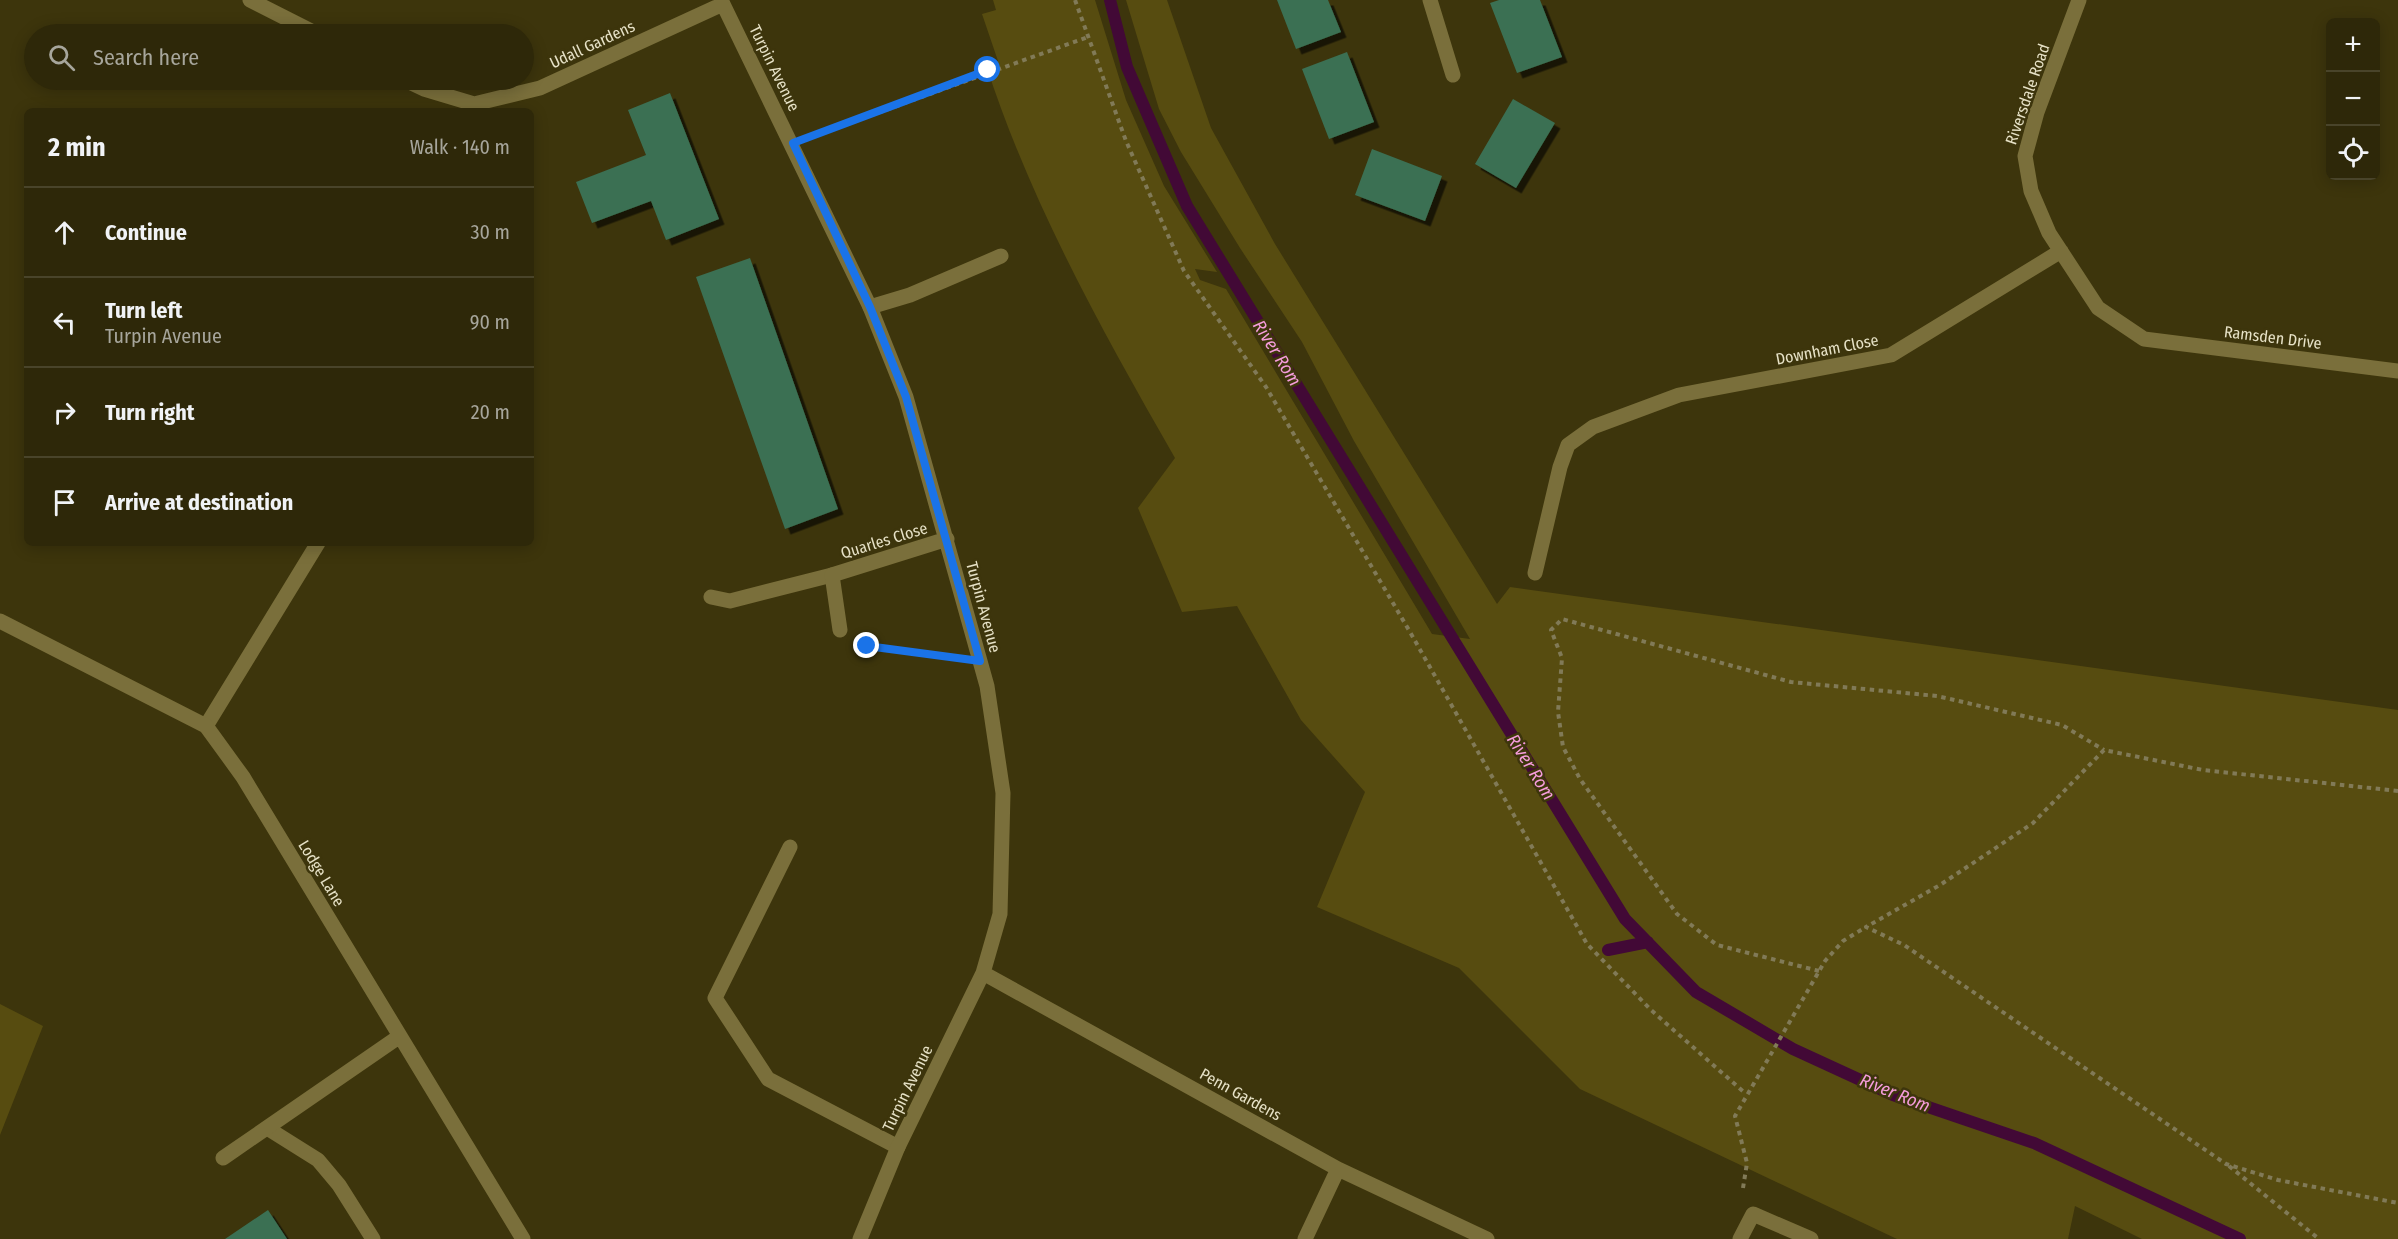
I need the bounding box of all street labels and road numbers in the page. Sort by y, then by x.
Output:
street label: Udall Gardens [547,16,638,72]
street label: Turpin Avenue [746,22,804,115]
street label: Riversdale Road [2001,41,2054,147]
street label: Ramsden Drive [2223,322,2323,353]
street label: Downham Close [1774,330,1880,369]
street label: Quarles Close [838,518,930,563]
street label: Turpin Avenue [962,559,1005,655]
street label: Lodge Lane [294,837,349,910]
street label: Turpin Avenue [878,1042,937,1134]
street label: Penn Gardens [1197,1064,1285,1125]

